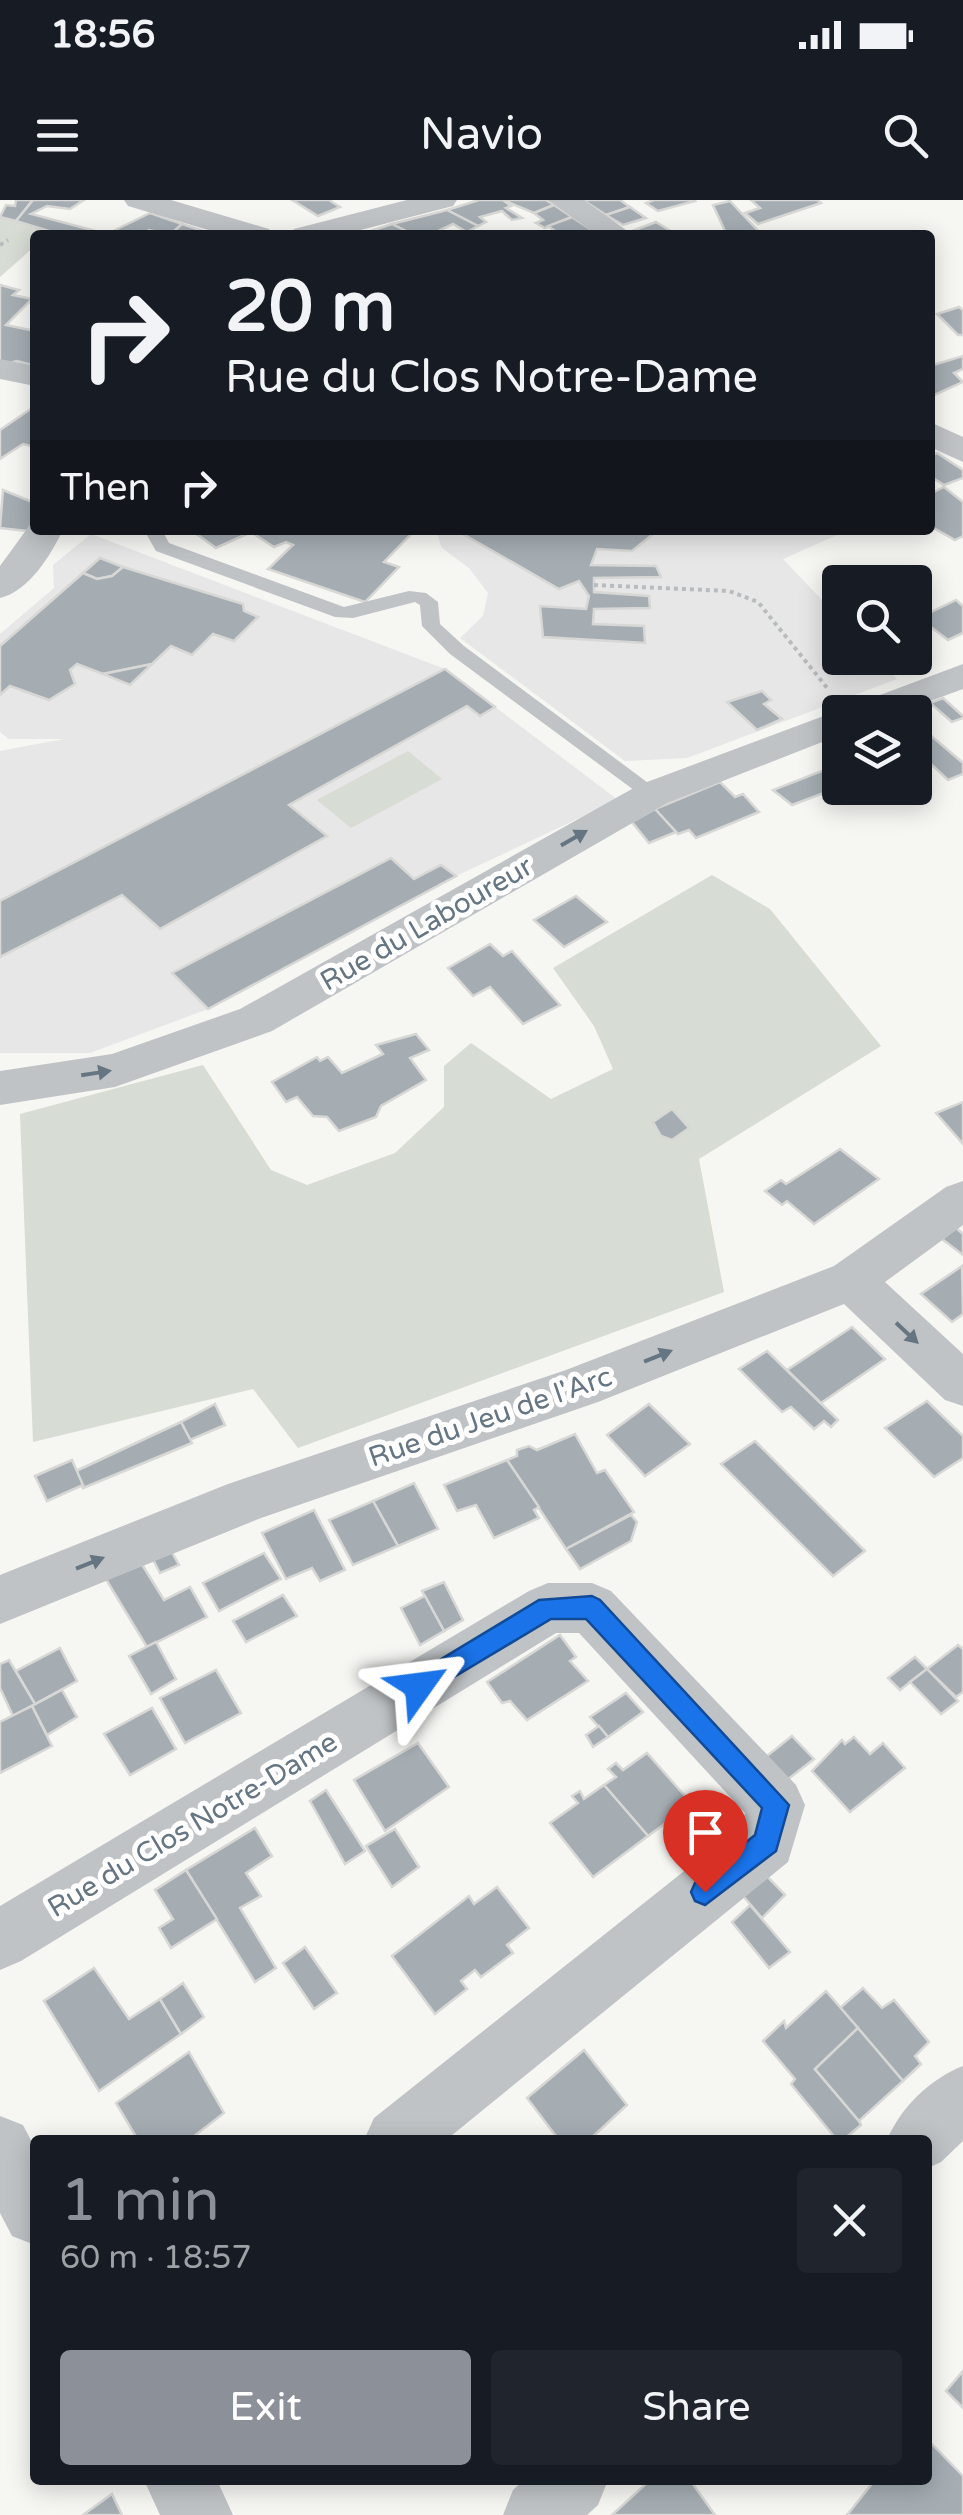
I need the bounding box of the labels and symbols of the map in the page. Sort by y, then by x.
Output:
one-way arrow [560,830,589,847]
street label: Rue du Laboureur [314,849,539,999]
one-way arrow [81,1064,113,1080]
one-way arrow [895,1321,919,1344]
one-way arrow [644,1348,674,1363]
street label: Rue du Jeu de l'Arc [364,1359,617,1475]
one-way arrow [75,1555,105,1571]
position arrow [367,1634,471,1738]
street label: Rue du Clos Notre-Dame [42,1725,343,1925]
pin [663,1790,748,1893]

